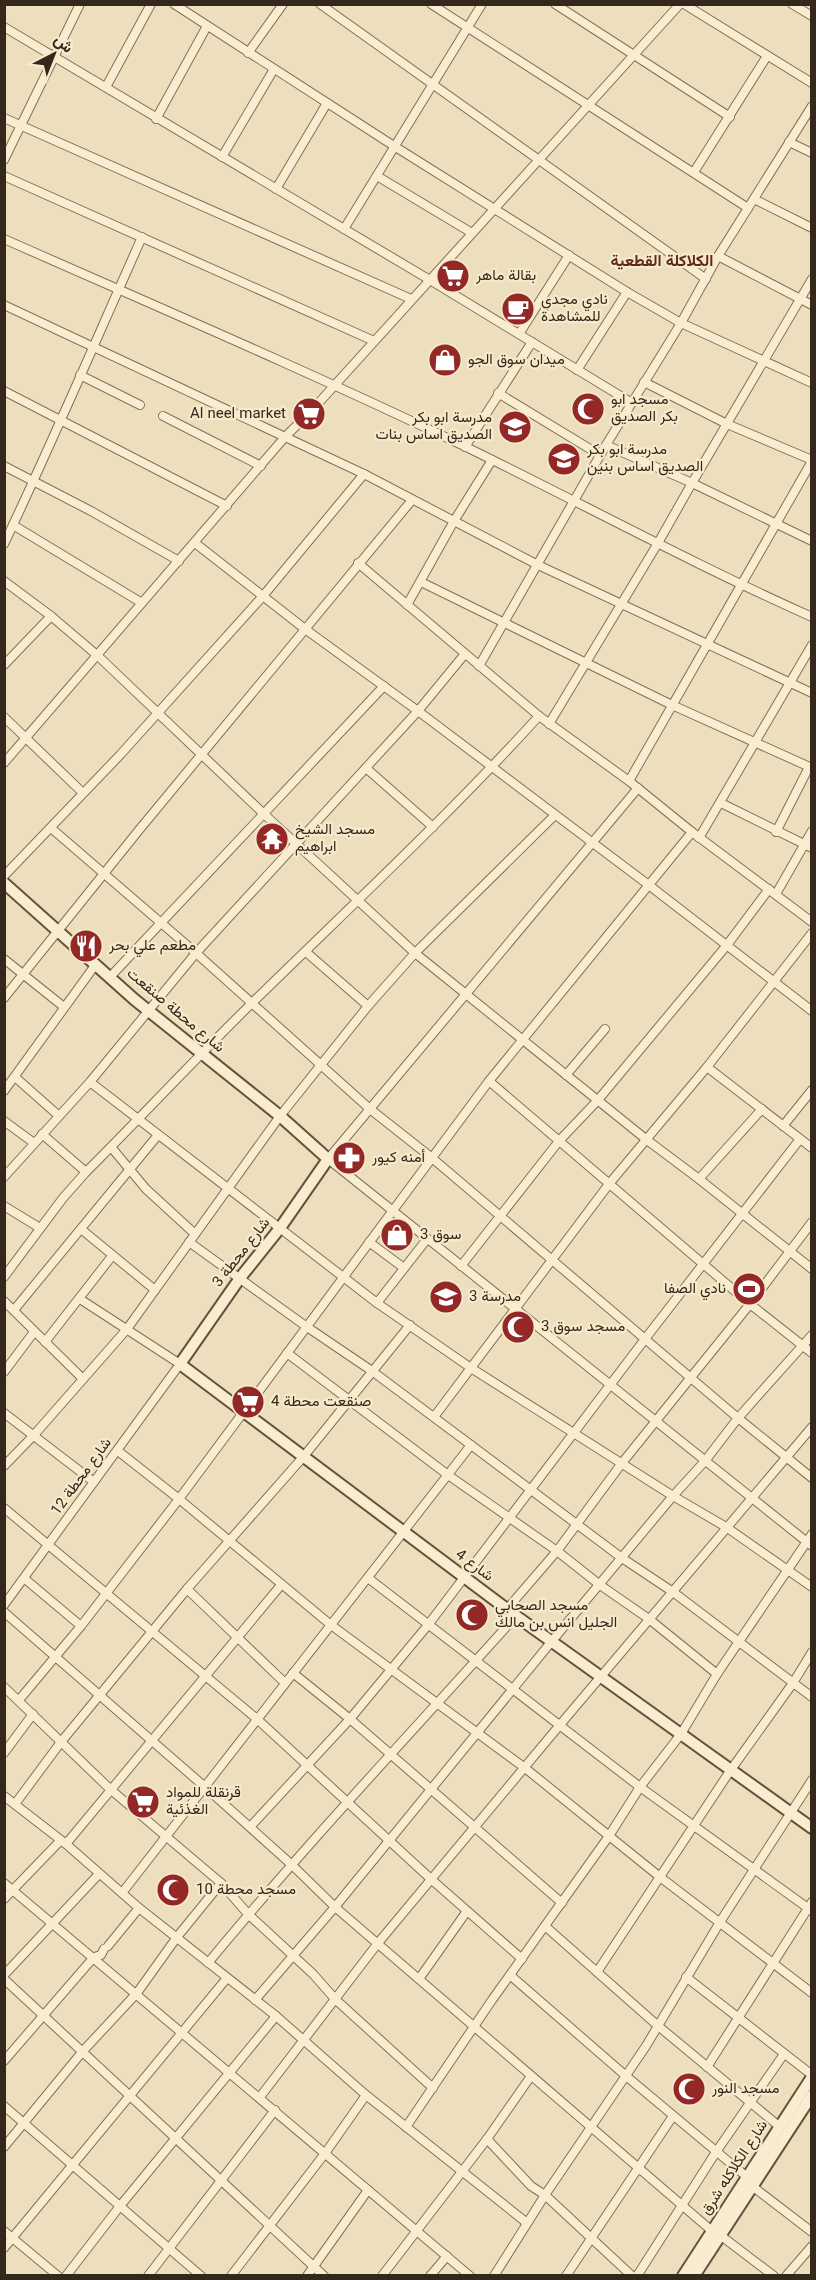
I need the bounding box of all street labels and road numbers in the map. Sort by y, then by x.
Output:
street label: شارع محطة صنقعت [121,963,229,1059]
street label: شارع محطة 3 [207,1213,277,1293]
street label: شارع محطة 12 [46,1433,118,1521]
street label: شارع 4 [450,1544,498,1588]
street label: شارع الكلاكله شرق [696,2116,775,2220]

